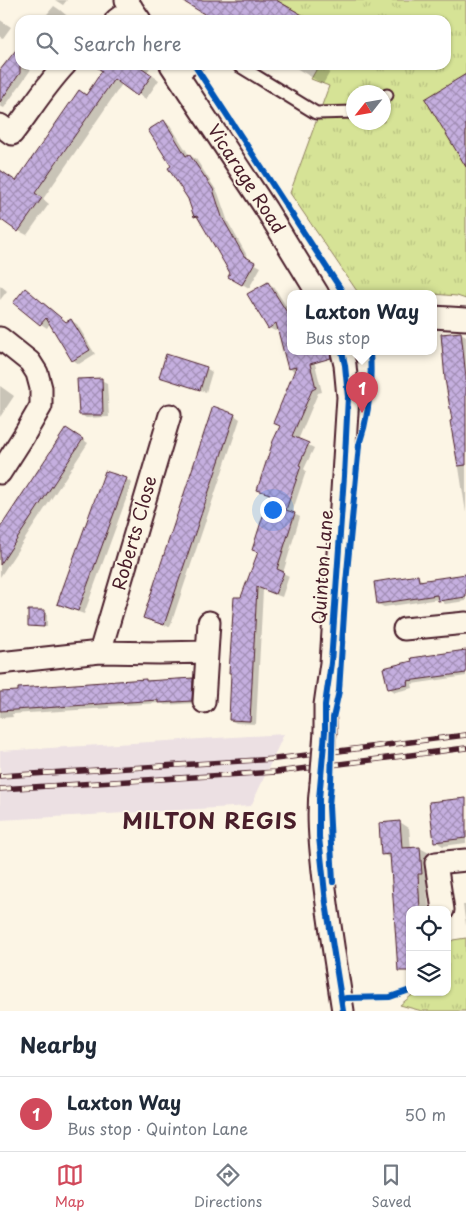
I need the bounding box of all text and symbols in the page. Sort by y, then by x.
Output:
search box [15,15,451,70]
icon: search [33,29,61,57]
text: Search here [73,29,182,57]
north arrow [346,85,391,130]
street label: Vicarage Road [202,118,293,238]
popup [287,290,437,355]
text: Laxton Way [305,297,419,325]
text: Bus stop [305,325,370,349]
pin: 1 [346,372,378,413]
street label: Roberts Close [104,472,163,593]
your location [260,497,286,523]
street label: Quinton Lane [304,509,339,625]
district label: MILTON REGIS [122,803,298,836]
map controls [406,906,451,996]
button: locate [406,906,451,951]
button: layers [406,951,451,996]
text: Nearby [20,1028,97,1060]
text: Laxton Way [67,1088,181,1116]
text: 1 [32,1102,40,1126]
text: 50 m [405,1102,446,1126]
text: Bus stop · Quinton Lane [67,1116,248,1140]
tab: Map [55,1161,85,1212]
tab: Directions [194,1161,262,1212]
tab: Saved [372,1161,411,1212]

